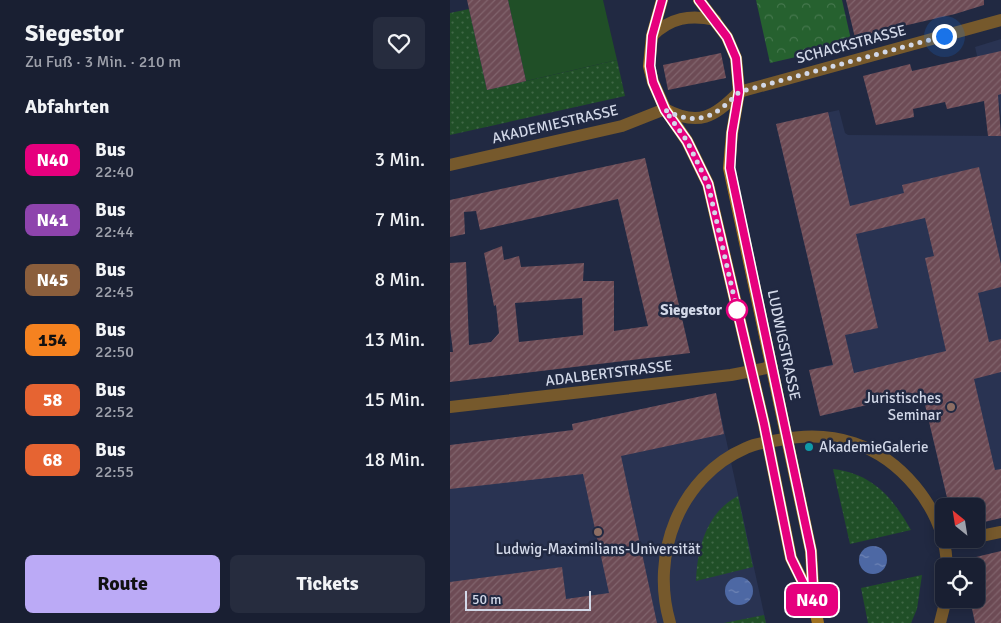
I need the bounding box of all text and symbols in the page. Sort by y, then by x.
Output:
button: heart [373,17,425,69]
text: Siegestor [25,18,124,48]
street label: SCHACKSTRASSE [794,21,908,67]
your location [932,24,957,49]
text: Zu Fuß · 3 Min. · 210 m [25,52,181,72]
text: Abfahrten [25,95,109,119]
street label: AKADEMIESTRASSE [490,101,620,147]
text: Bus [95,138,126,162]
text: 3 Min. [375,148,425,172]
text: N40 [37,149,68,171]
text: 22:40 [95,162,134,182]
text: Bus [95,198,126,222]
text: 7 Min. [375,208,425,232]
text: N41 [37,209,68,231]
text: 22:44 [95,222,134,242]
text: Bus [95,258,126,282]
text: 8 Min. [375,268,425,292]
text: N45 [37,269,68,291]
text: 22:45 [95,282,134,302]
street label: LUDWIGSTRASSE [763,288,805,402]
marker: Siegestor [726,299,748,321]
place label: Siegestor [660,301,722,319]
text: Bus [95,318,126,342]
text: 13 Min. [364,328,425,352]
text: 154 [38,329,67,351]
text: 22:50 [95,342,134,362]
street label: ADALBERTSTRASSE [544,356,674,390]
text: Bus [95,378,126,402]
text: 15 Min. [364,388,425,412]
text: 58 [43,389,62,411]
place label: Juristisches Seminar [864,389,941,424]
marker: Juristisches Seminar [945,401,957,413]
text: 22:52 [95,402,134,422]
text: Bus [95,438,126,462]
place label: AkademieGalerie [819,438,929,456]
marker: AkademieGalerie [803,441,815,453]
text: 18 Min. [364,448,425,472]
text: 68 [43,449,62,471]
text: 22:55 [95,462,134,482]
north arrow [935,498,985,548]
map controls [935,498,985,608]
marker: Ludwig-Maximilians-Universität [592,526,604,538]
place label: Ludwig-Maximilians-Universität [496,540,700,558]
button: Route [25,555,220,613]
button: Tickets [230,555,425,613]
button: locate [935,558,985,608]
line badge: N40 [783,584,841,616]
scale bar [465,588,591,611]
text: N40 [796,589,828,611]
text: 50 m [472,591,501,608]

